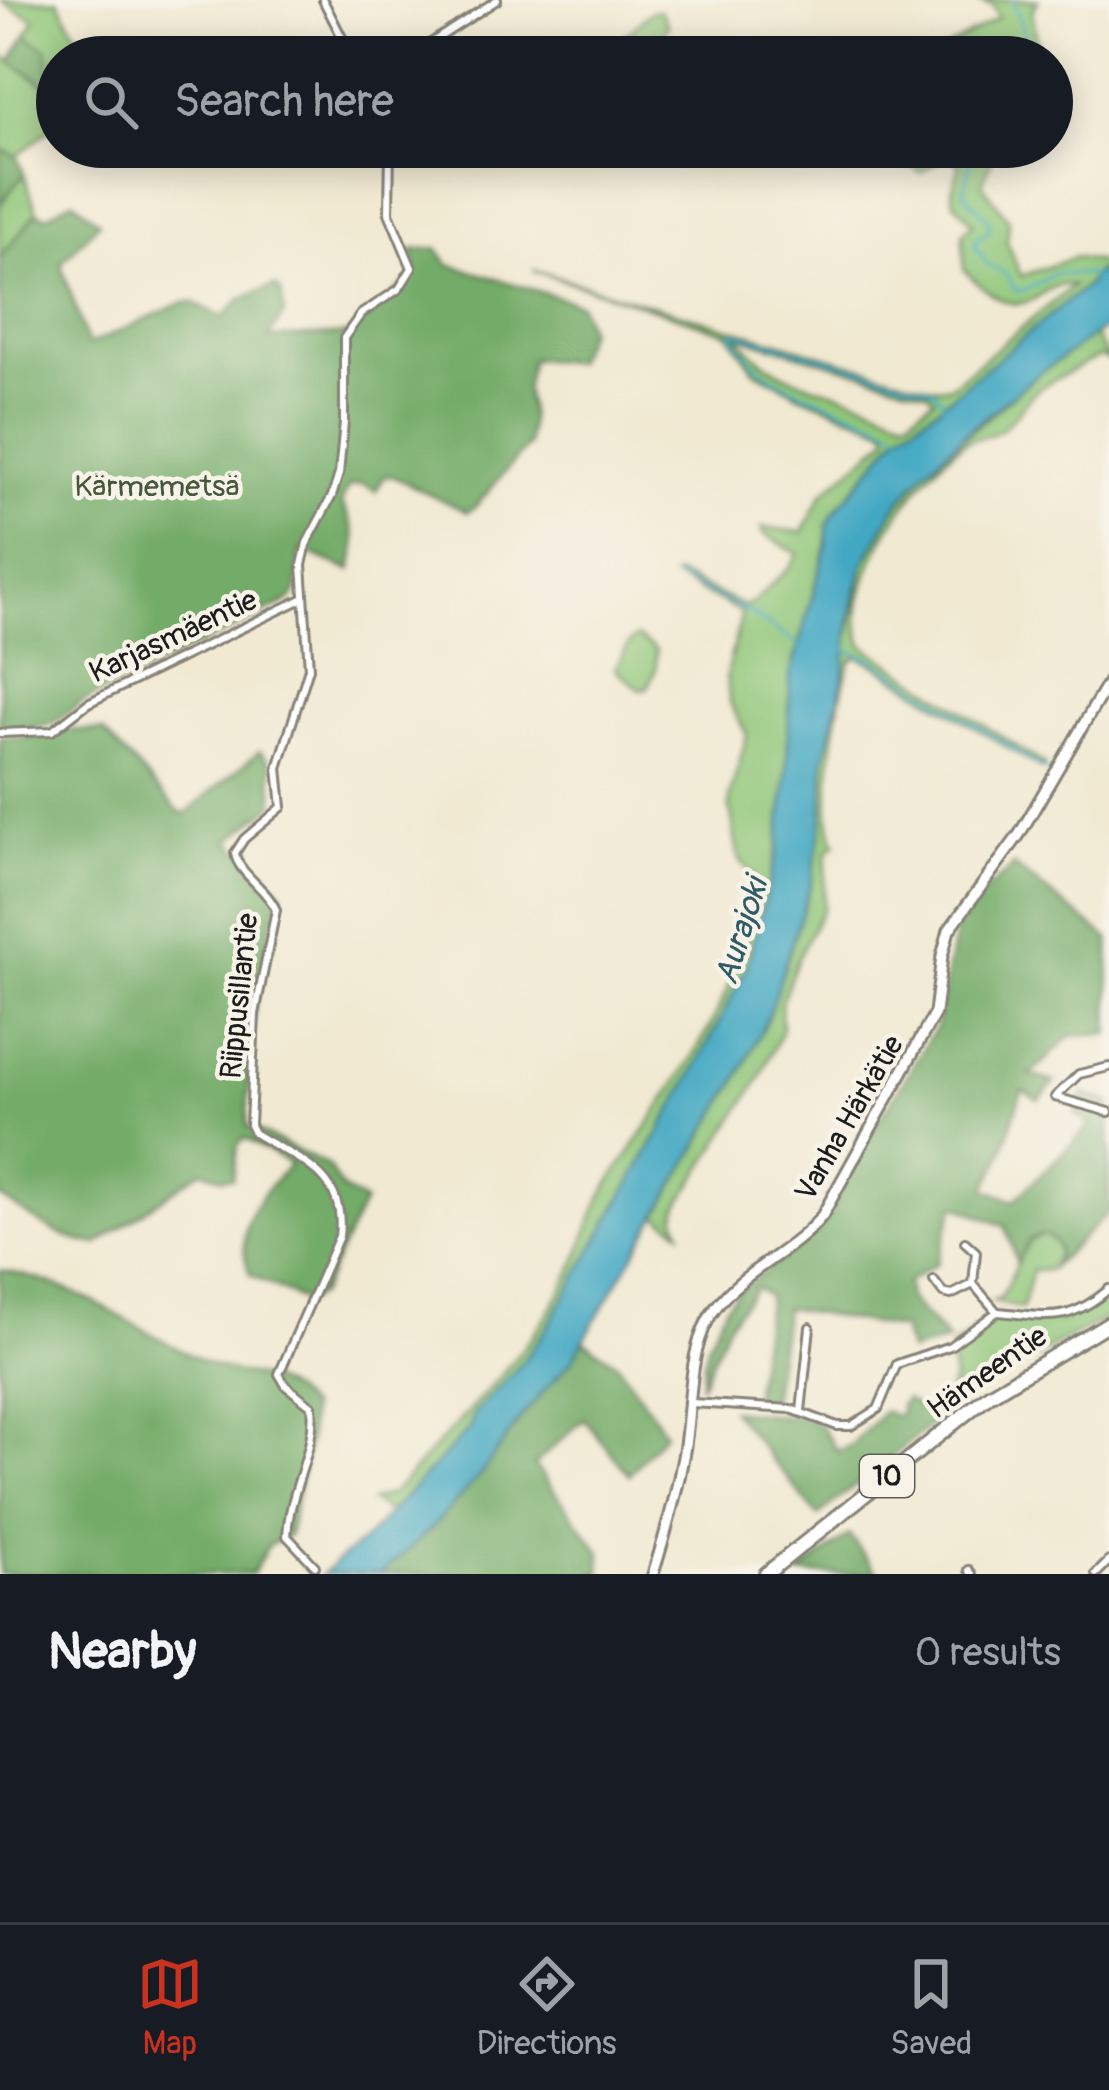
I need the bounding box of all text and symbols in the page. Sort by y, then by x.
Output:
search box [36,36,1073,168]
icon: search [78,69,144,135]
text: Search here [174,74,394,130]
park label: Kärmemetsä [74,468,240,505]
street label: Karjasmäentie [83,581,263,691]
water label: Aurajoki [706,869,778,989]
street label: Riippusillantie [212,911,267,1081]
street label: Vanha Härkätie [787,1028,912,1208]
street label: Hämeentie [920,1318,1055,1427]
road number: 10 [860,1455,914,1497]
text: Nearby [48,1620,196,1684]
text: 0 results [915,1628,1061,1677]
tab: Map [137,1951,203,2064]
tab: Directions [477,1951,617,2064]
tab: Saved [890,1951,972,2064]

